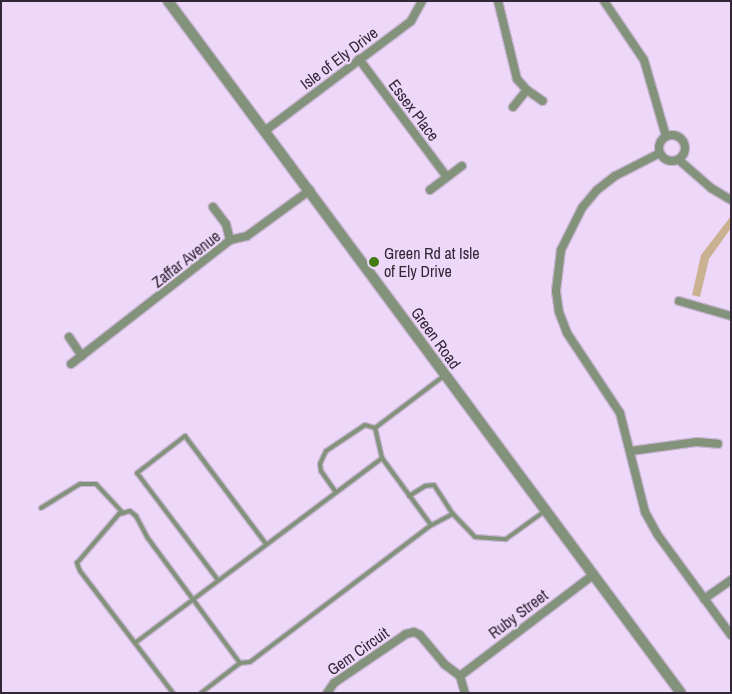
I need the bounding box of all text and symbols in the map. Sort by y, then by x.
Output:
street label: Isle of Ely Drive [297,23,381,93]
street label: Essex Place [385,75,443,145]
street label: Zaffar Avenue [148,226,224,292]
place label: Green Rd at Isle of Ely Drive [384,243,480,281]
marker: Green Rd at Isle of Ely Drive [368,256,380,268]
street label: Green Road [407,303,465,373]
street label: Ruby Street [485,585,551,643]
street label: Gem Circuit [324,623,392,679]

